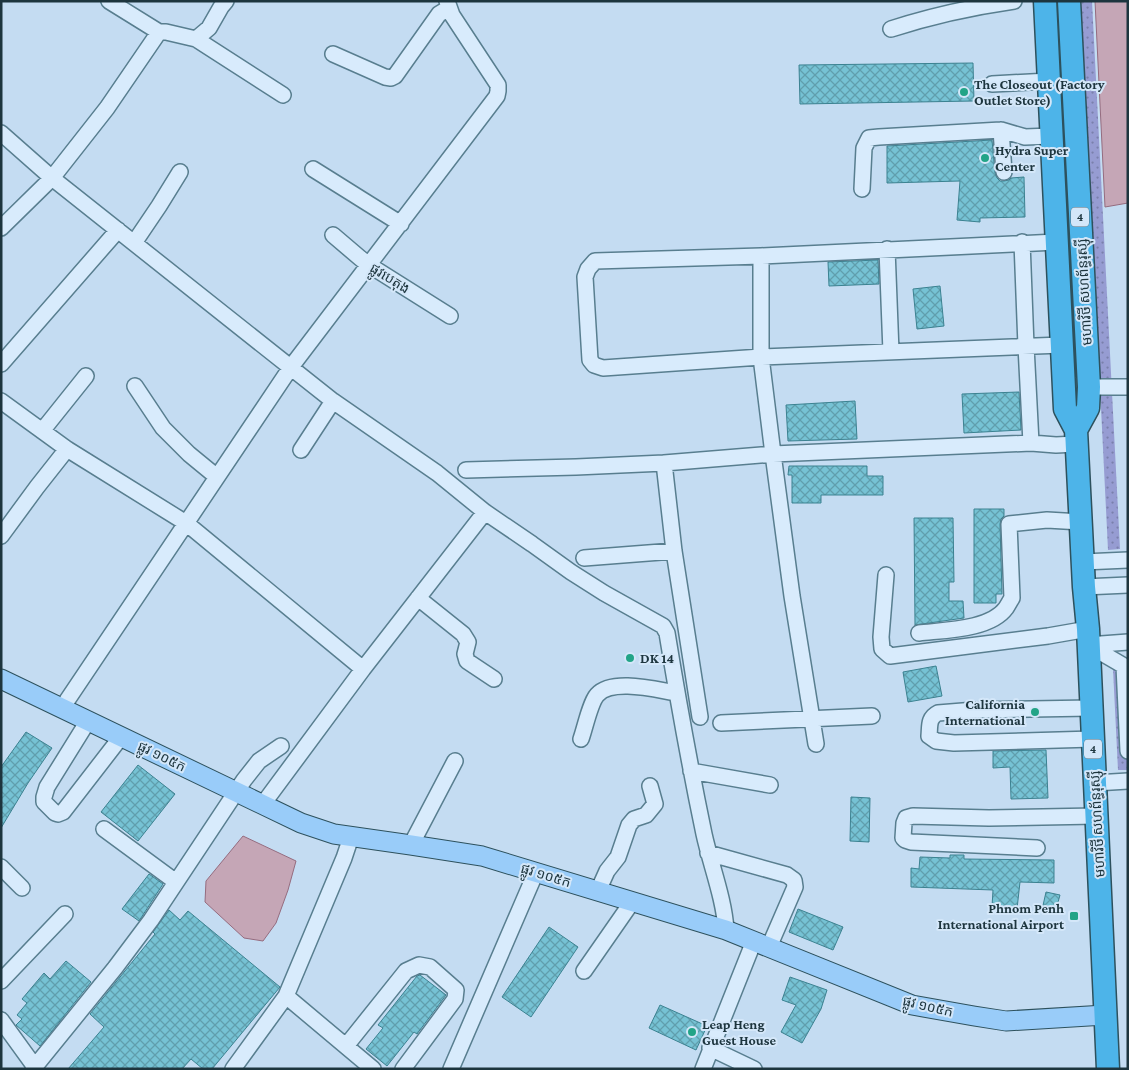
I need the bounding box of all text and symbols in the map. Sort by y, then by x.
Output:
place label: The Closeout (Factory Outlet Store) [974,76,1105,109]
marker: The Closeout (Factory Outlet Store) [958,86,970,98]
place label: Hydra Super Center [995,142,1069,174]
marker: Hydra Super Center [979,152,991,164]
road number: 4 [1071,208,1089,226]
street label: មហាវិថី សហព័ន្ធរុស្ស៊ី [1073,238,1098,346]
street label: ផ្លូវបេតុង [365,260,413,300]
place label: DK 14 [640,650,675,666]
marker: DK 14 [624,652,636,664]
place label: California International [945,696,1025,728]
marker: California International [1029,706,1041,718]
street label: ផ្លូវ ១០៥ក [133,737,189,778]
road number: 4 [1084,740,1102,759]
street label: មហាវិថី សហព័ន្ធរុស្ស៊ី [1086,770,1111,878]
street label: ផ្លូវ ១០៥ក [518,860,573,894]
place label: Phnom Penh International Airport [938,900,1065,932]
marker: Phnom Penh International Airport [1068,910,1080,922]
street label: ផ្លូវ ១០៥ក [900,992,955,1024]
place label: Leap Heng Guest House [702,1016,776,1048]
marker: Leap Heng Guest House [686,1026,698,1038]

